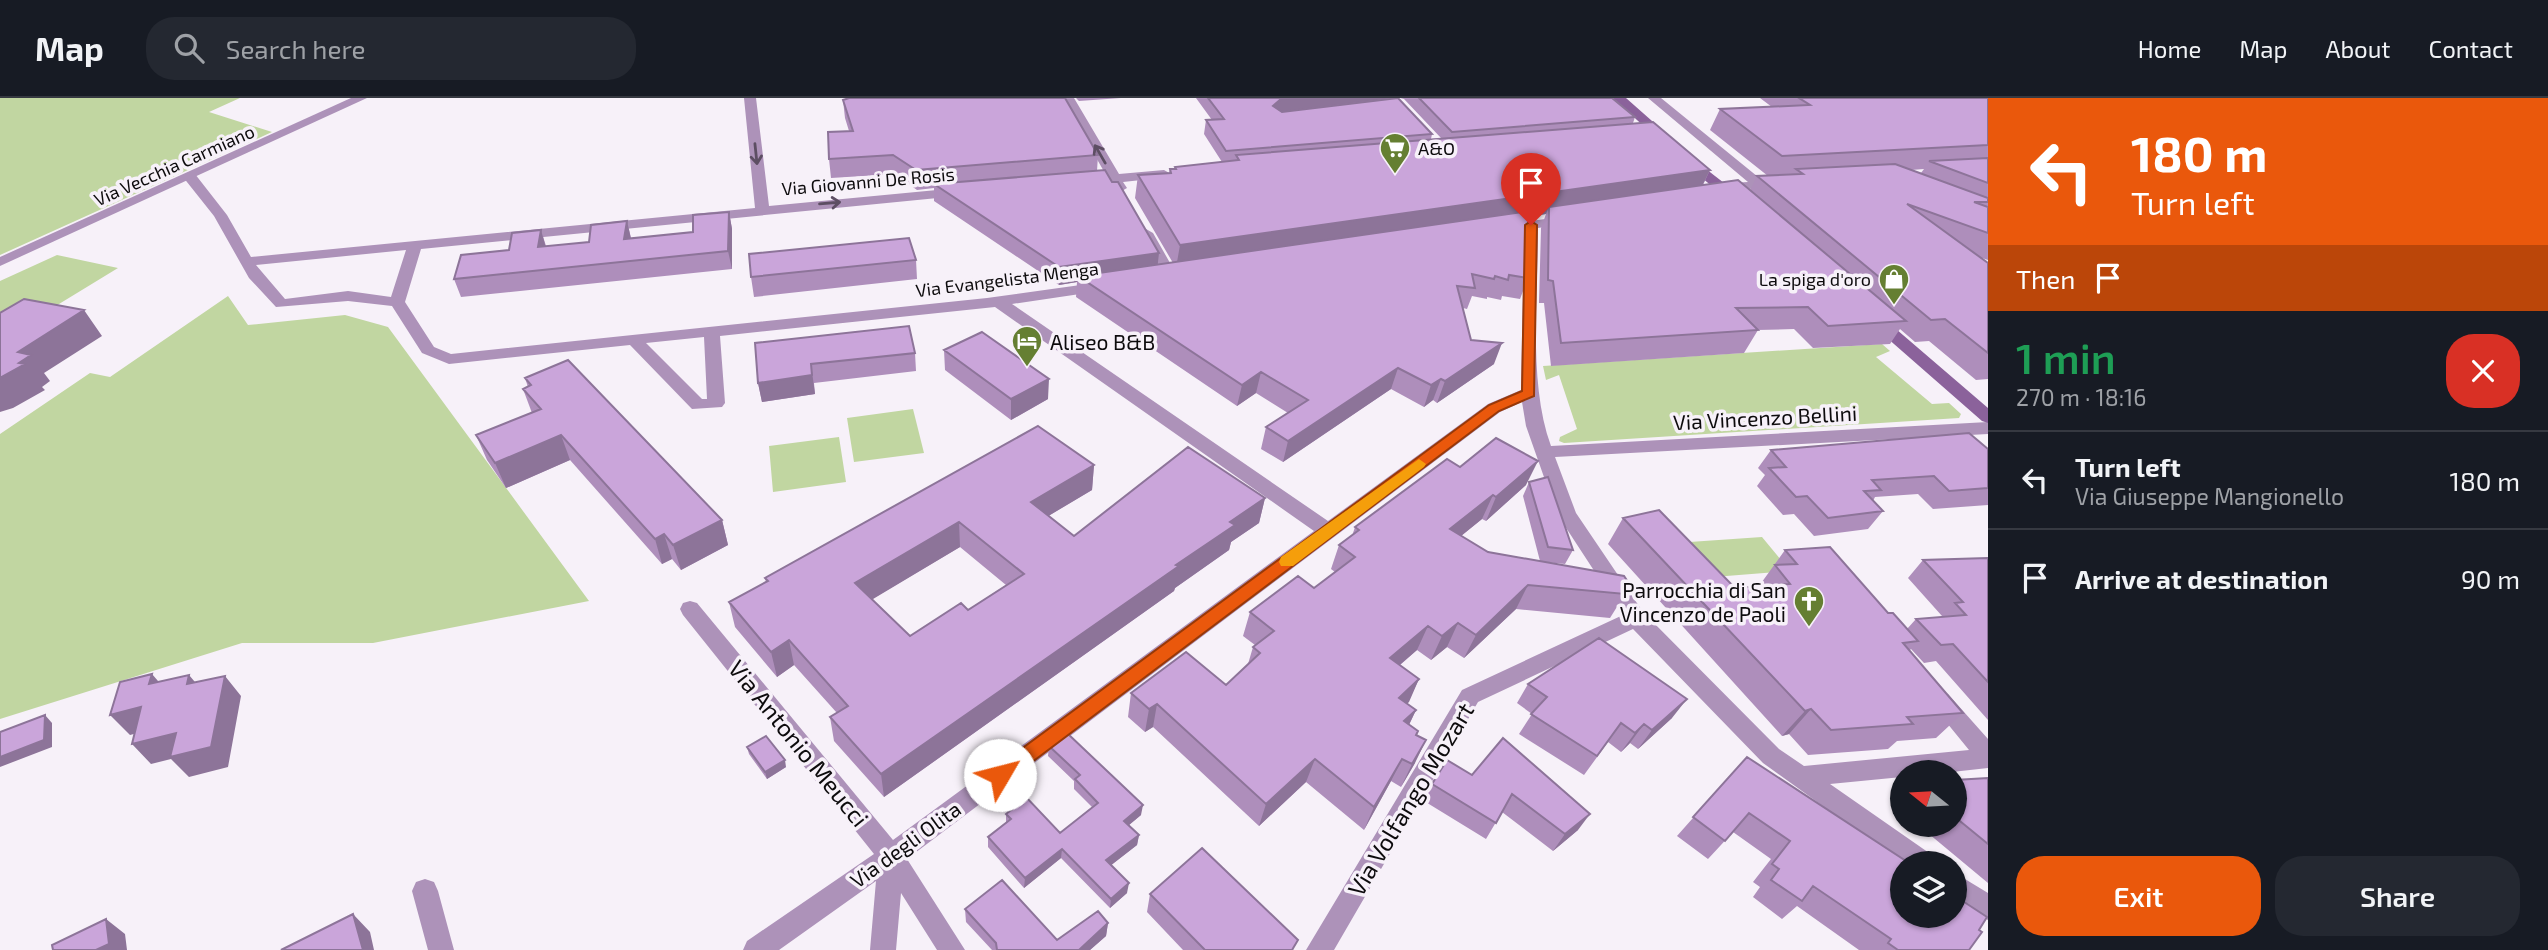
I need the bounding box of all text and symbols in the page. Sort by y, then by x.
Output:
search box [146,17,636,80]
text: Map [35,28,104,68]
icon: search [170,29,208,67]
text: Search here [226,33,365,64]
text: Home [2138,34,2201,63]
text: Map [2239,34,2287,63]
text: About [2325,34,2391,63]
text: Contact [2429,34,2513,63]
street label: Via Vecchia Carmiano [90,120,258,210]
text: 180 m [2131,123,2267,182]
icon: left [2016,126,2107,217]
supermarket icon: A&O [1378,131,1412,175]
place label: A&O [1418,137,1455,159]
one-way arrow [750,142,763,164]
one-way arrow [1093,145,1107,165]
pin [1501,153,1561,225]
street label: Via Giovanni De Rosis [781,162,955,200]
icon: arrive [1512,164,1550,202]
text: Turn left [2131,183,2255,221]
one-way arrow [819,196,841,209]
street label: Via Evangelista Menga [914,257,1100,301]
icon: arrive [2089,259,2127,297]
shop icon: La spiga d'oro [1877,262,1911,306]
text: Then [2016,263,2075,294]
place label: La spiga d'oro [1759,268,1871,290]
hotel icon: Aliseo B&B [1010,324,1044,368]
place label: Aliseo B&B [1050,329,1155,354]
text: 1 min [2016,332,2116,382]
button: close [2446,334,2520,408]
text: 270 m · 18:16 [2016,383,2146,411]
street label: Via Vincenzo Bellini [1672,400,1858,434]
text: Turn left [2075,451,2181,482]
icon: left [2016,461,2054,499]
text: 180 m [2450,465,2520,496]
text: Via Giuseppe Mangionello [2075,482,2344,510]
icon: arrive [2016,559,2054,597]
text: Arrive at destination [2075,563,2328,594]
text: 90 m [2461,563,2520,594]
place label: Parrocchia di San Vincenzo de Paoli [1620,577,1786,626]
church icon: Parrocchia di San Vincenzo de Paoli [1792,584,1826,628]
street label: Via Antonio Meucci [723,654,875,832]
street label: Via Volfango Mozart [1341,697,1479,901]
position arrow [963,738,1037,812]
north arrow [1890,760,1967,836]
map controls [1890,760,1967,928]
street label: Via degli Olita [845,796,965,892]
button: layers [1890,851,1967,928]
button: Exit [2016,856,2261,936]
button: Share [2275,856,2520,936]

